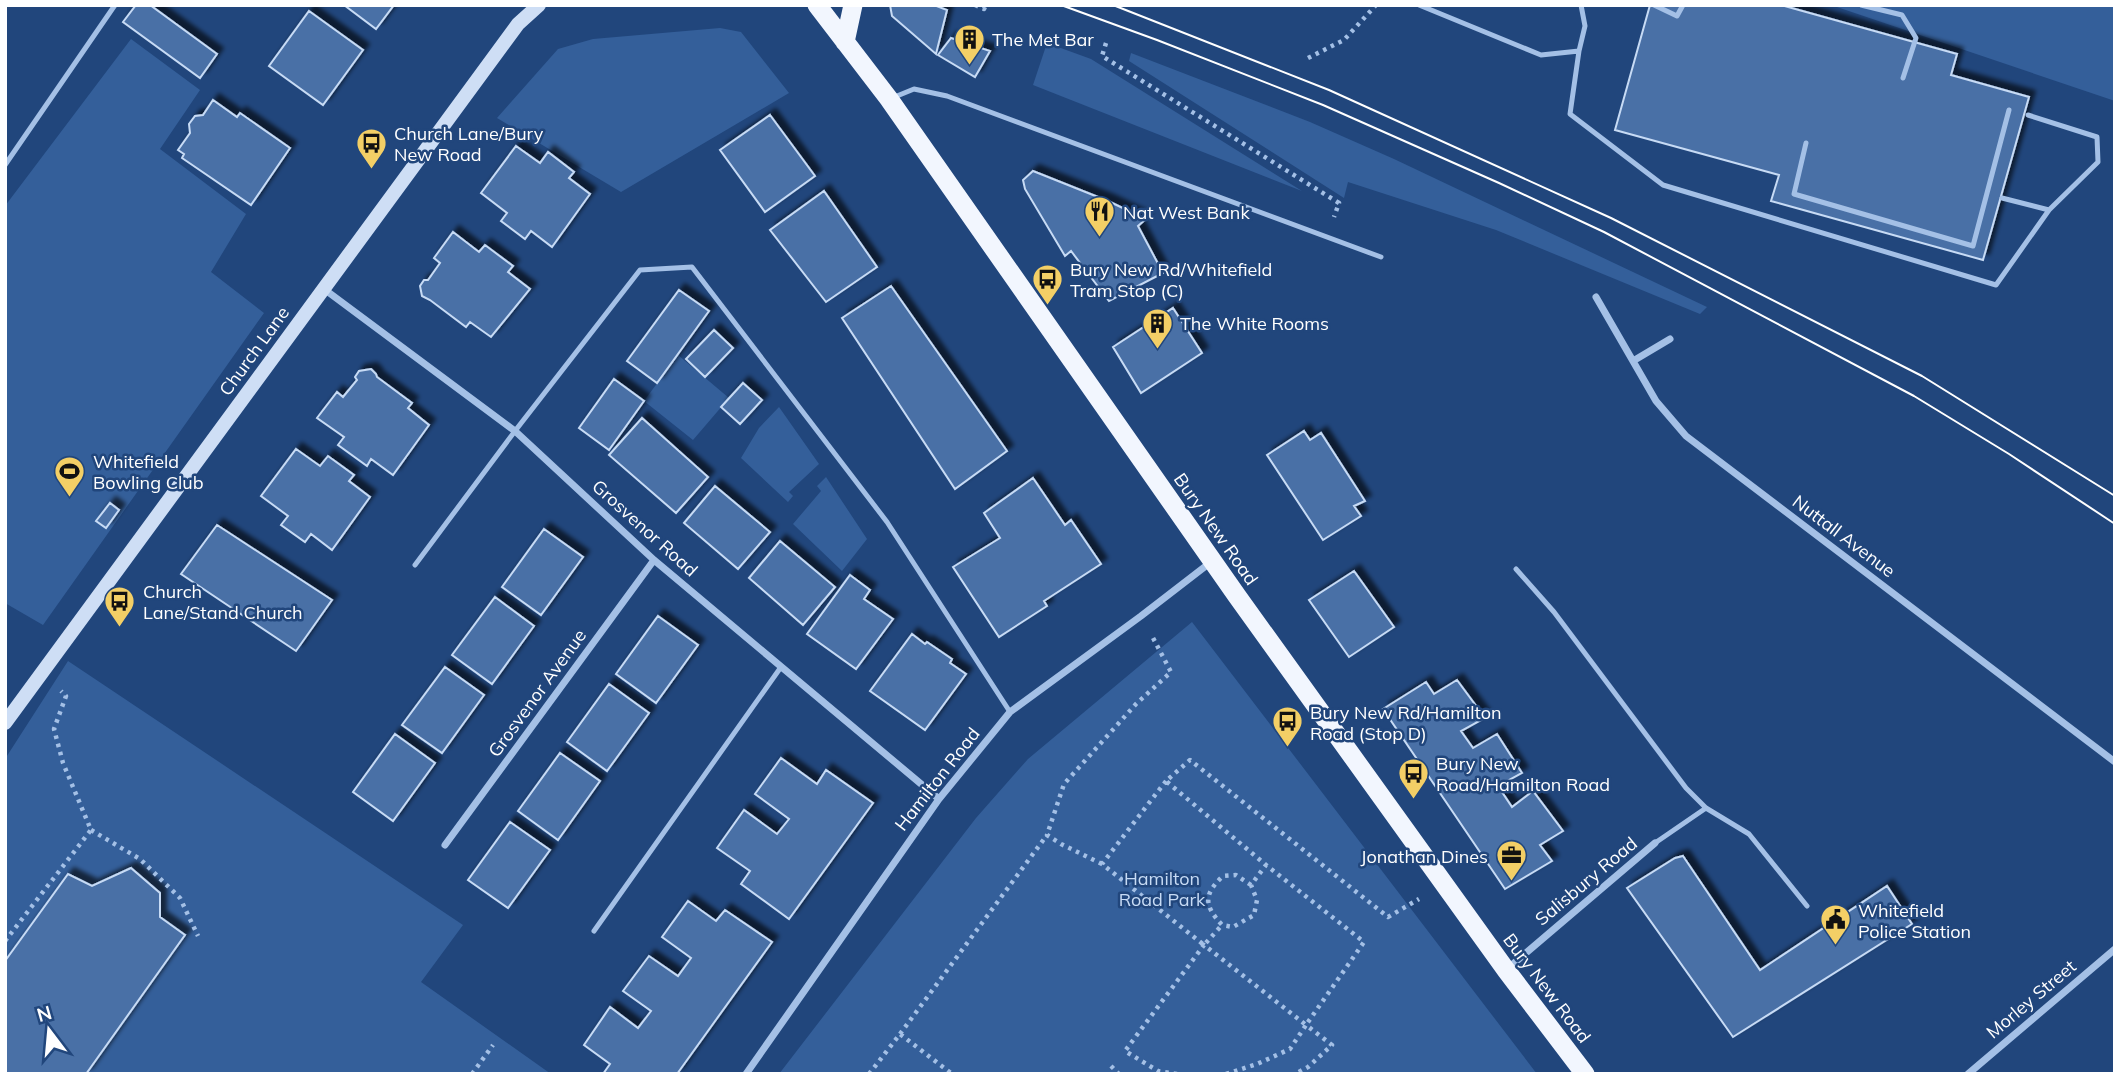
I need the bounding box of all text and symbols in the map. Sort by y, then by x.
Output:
building icon: The Met Bar [952,22,986,66]
place label: The Met Bar [992,28,1094,51]
place label: Church Lane/Bury New Road [394,122,544,166]
bus stop icon: Church Lane/Bury New Road [354,126,388,170]
restaurant icon: Nat West Bank [1083,195,1117,239]
place label: Nat West Bank [1123,201,1250,224]
place label: Bury New Rd/Whitefield Tram Stop (C) [1070,258,1272,302]
bus stop icon: Bury New Rd/Whitefield Tram Stop (C) [1030,262,1064,306]
street label: Church Lane [214,302,294,400]
building icon: The White Rooms [1140,306,1174,350]
place label: The White Rooms [1180,312,1329,335]
place label: Whitefield Bowling Club [93,450,203,494]
sports icon: Whitefield Bowling Club [53,454,87,498]
street label: Bury New Road [1169,469,1263,589]
street label: Grosvenor Road [588,475,702,581]
street label: Nuttall Avenue [1788,490,1900,582]
place label: Church Lane/Stand Church [143,580,303,624]
bus stop icon: Church Lane/Stand Church [103,584,137,628]
street label: Grosvenor Avenue [483,625,591,761]
place label: Bury New Rd/Hamilton Road (Stop D) [1310,701,1502,745]
bus stop icon: Bury New Rd/Hamilton Road (Stop D) [1270,705,1304,749]
street label: Hamilton Road [890,723,984,835]
place label: Bury New Road/Hamilton Road [1436,752,1610,796]
bus stop icon: Bury New Road/Hamilton Road [1396,756,1430,800]
street label: Salisbury Road [1530,832,1642,930]
office icon: Jonathan Dines [1494,839,1528,883]
place label: Jonathan Dines [1361,845,1488,868]
park label: Hamilton Road Park [1119,867,1206,911]
place label: Whitefield Police Station [1858,899,1971,943]
public building icon: Whitefield Police Station [1818,903,1852,947]
street label: Bury New Road [1498,929,1596,1047]
street label: Morley Street [1981,955,2081,1043]
north arrow [14,995,84,1065]
text: N [34,1000,55,1027]

